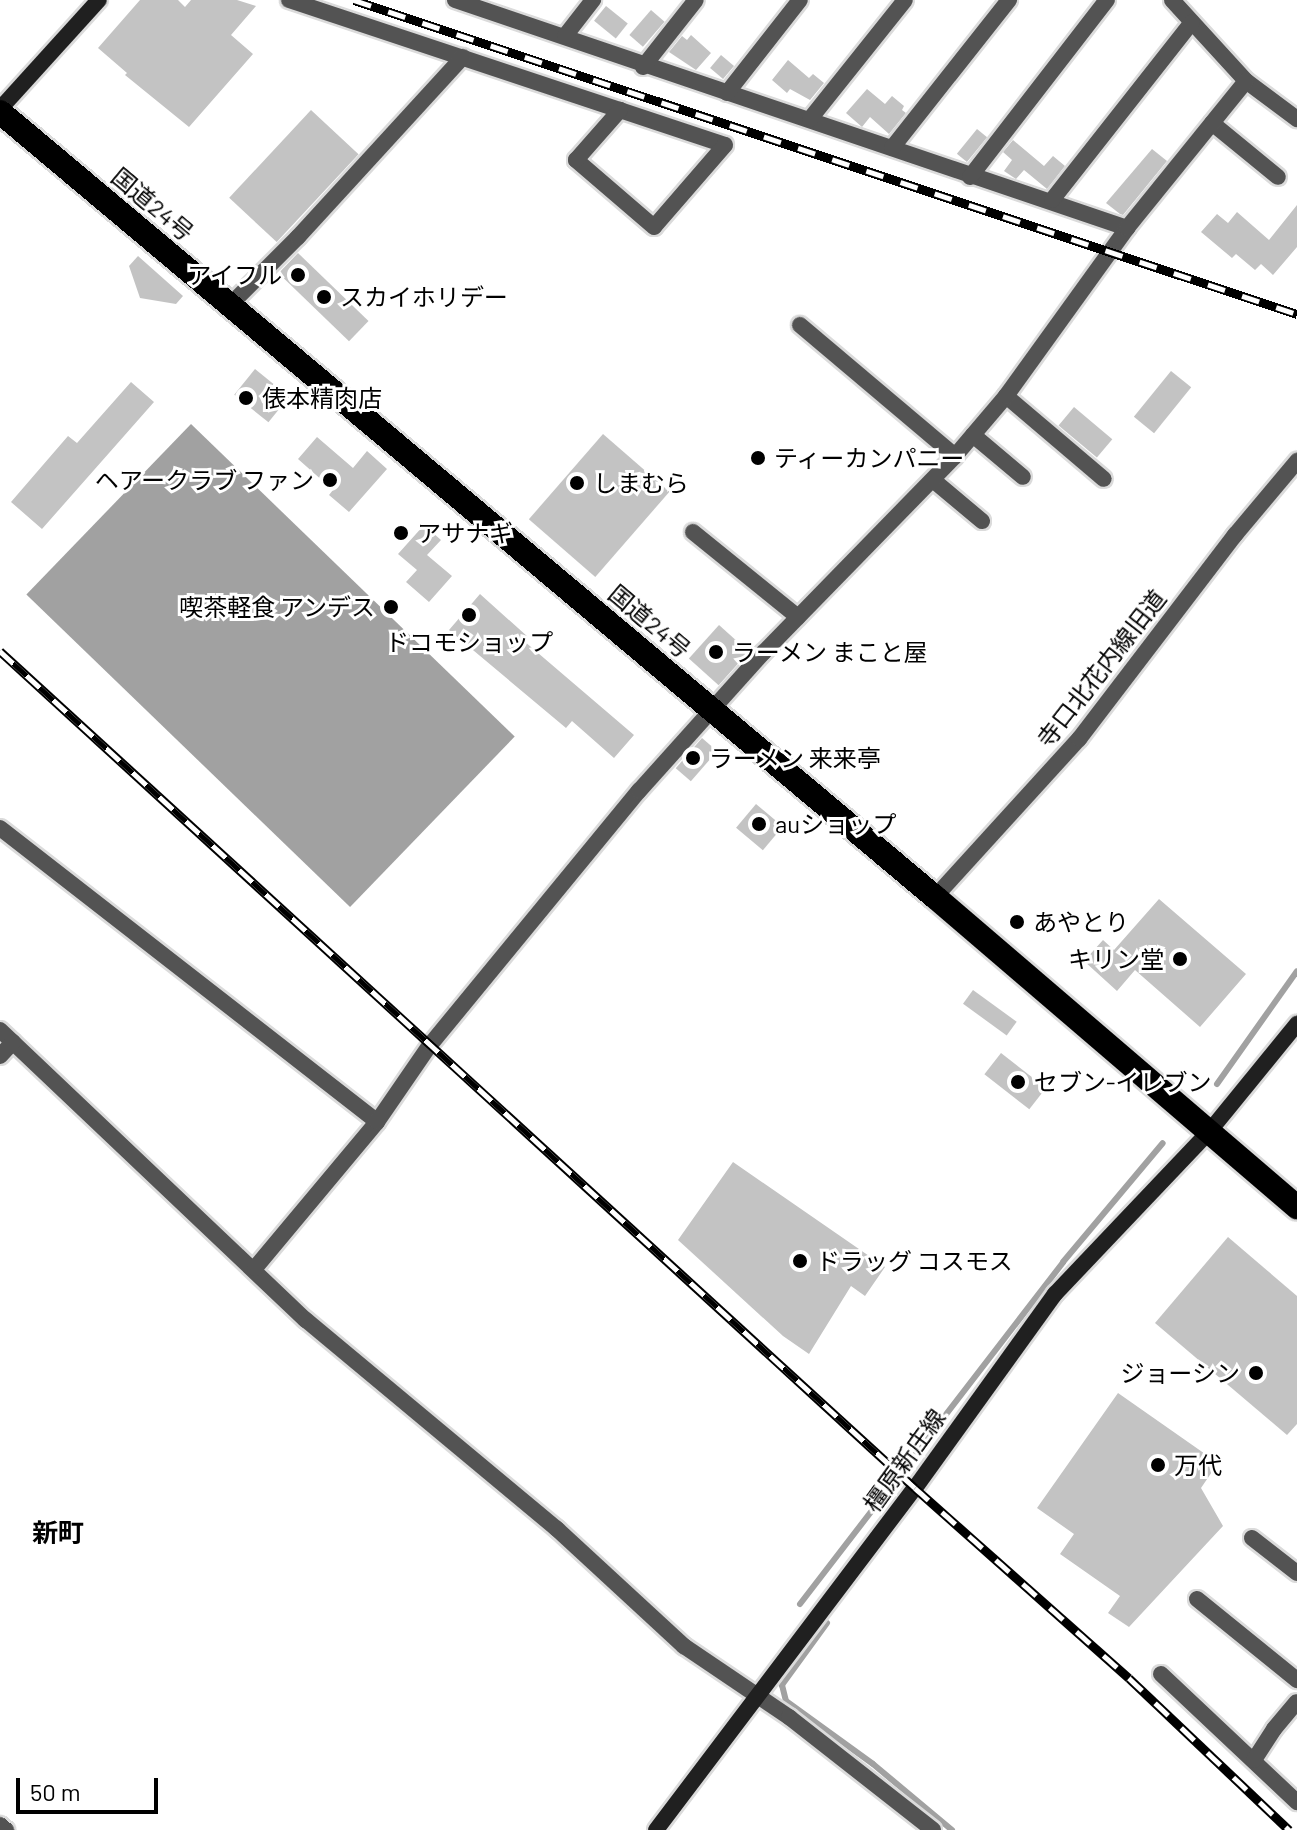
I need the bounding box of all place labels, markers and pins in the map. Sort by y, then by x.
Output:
place label: アイフル [186,261,282,289]
marker: アイフル [289,266,307,284]
place label: スカイホリデー [340,283,508,311]
marker: スカイホリデー [315,288,333,306]
place label: 俵本精肉店 [262,384,382,412]
marker: 俵本精肉店 [237,389,255,407]
place label: ティーカンパニー [774,444,966,472]
marker: ティーカンパニー [749,449,767,467]
place label: ヘアークラブ ファン [95,466,314,494]
place label: しまむら [593,469,689,497]
marker: ヘアークラブ ファン [321,471,339,489]
marker: しまむら [568,474,586,492]
place label: アサナギ [417,519,513,547]
marker: アサナギ [392,524,410,542]
place label: 喫茶軽食 アンデス [178,593,375,621]
marker: 喫茶軽食 アンデス [382,598,400,616]
marker: ドコモショップ [460,606,478,624]
place label: ドコモショップ [385,628,553,656]
place label: ラーメン まこと屋 [732,638,929,666]
marker: ラーメン まこと屋 [707,643,725,661]
place label: ラーメン 来来亭 [709,744,882,772]
marker: ラーメン 来来亭 [684,749,702,767]
place label: auショップ [775,810,896,838]
marker: auショップ [750,815,768,833]
place label: あやとり [1033,908,1129,936]
marker: あやとり [1008,913,1026,931]
place label: キリン堂 [1068,945,1164,973]
marker: キリン堂 [1171,950,1189,968]
place label: セブン-イレブン [1034,1068,1211,1096]
marker: セブン-イレブン [1009,1073,1027,1091]
place label: ドラッグ コスモス [816,1247,1013,1275]
marker: ドラッグ コスモス [791,1252,809,1270]
place label: ジョーシン [1120,1359,1240,1387]
marker: ジョーシン [1247,1364,1265,1382]
place label: 万代 [1174,1451,1222,1479]
marker: 万代 [1149,1456,1167,1474]

